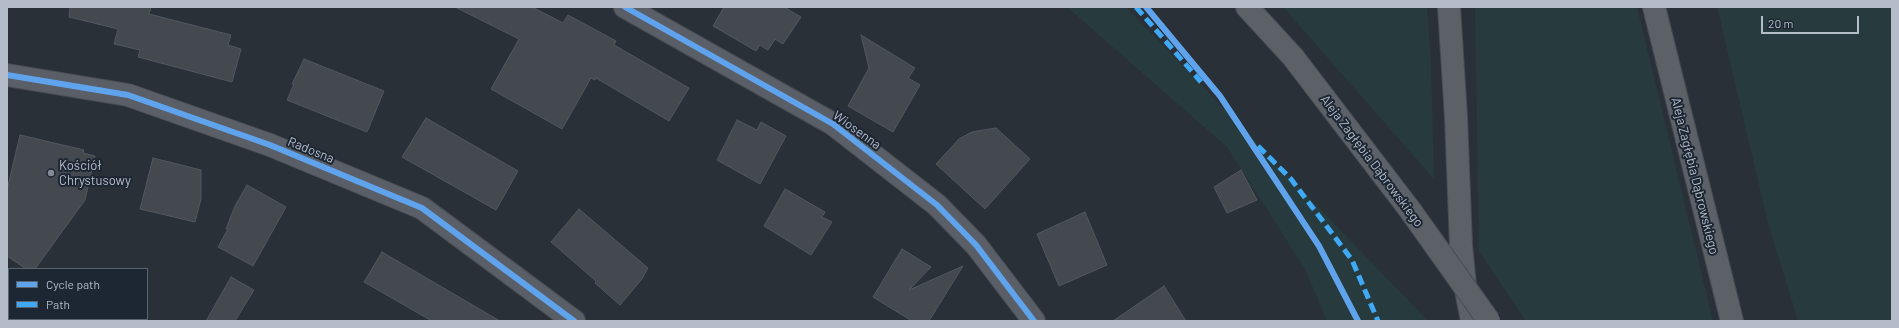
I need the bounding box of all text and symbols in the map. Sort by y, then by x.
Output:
scale bar [1763,8,1861,34]
text: 20 m [1768,16,1794,30]
street label: Aleja Zagłębia Dąbrowskiego [1317,92,1427,230]
street label: Aleja Zagłębia Dąbrowskiego [1668,96,1722,256]
street label: Wiosenna [830,107,884,153]
street label: Radosna [286,134,336,166]
place label: Kościół Chrystusowy [59,158,131,189]
marker: Kościół Chrystusowy [46,168,56,178]
legend [8,268,148,320]
text: Cycle path [46,277,100,291]
text: Path [46,297,70,311]

